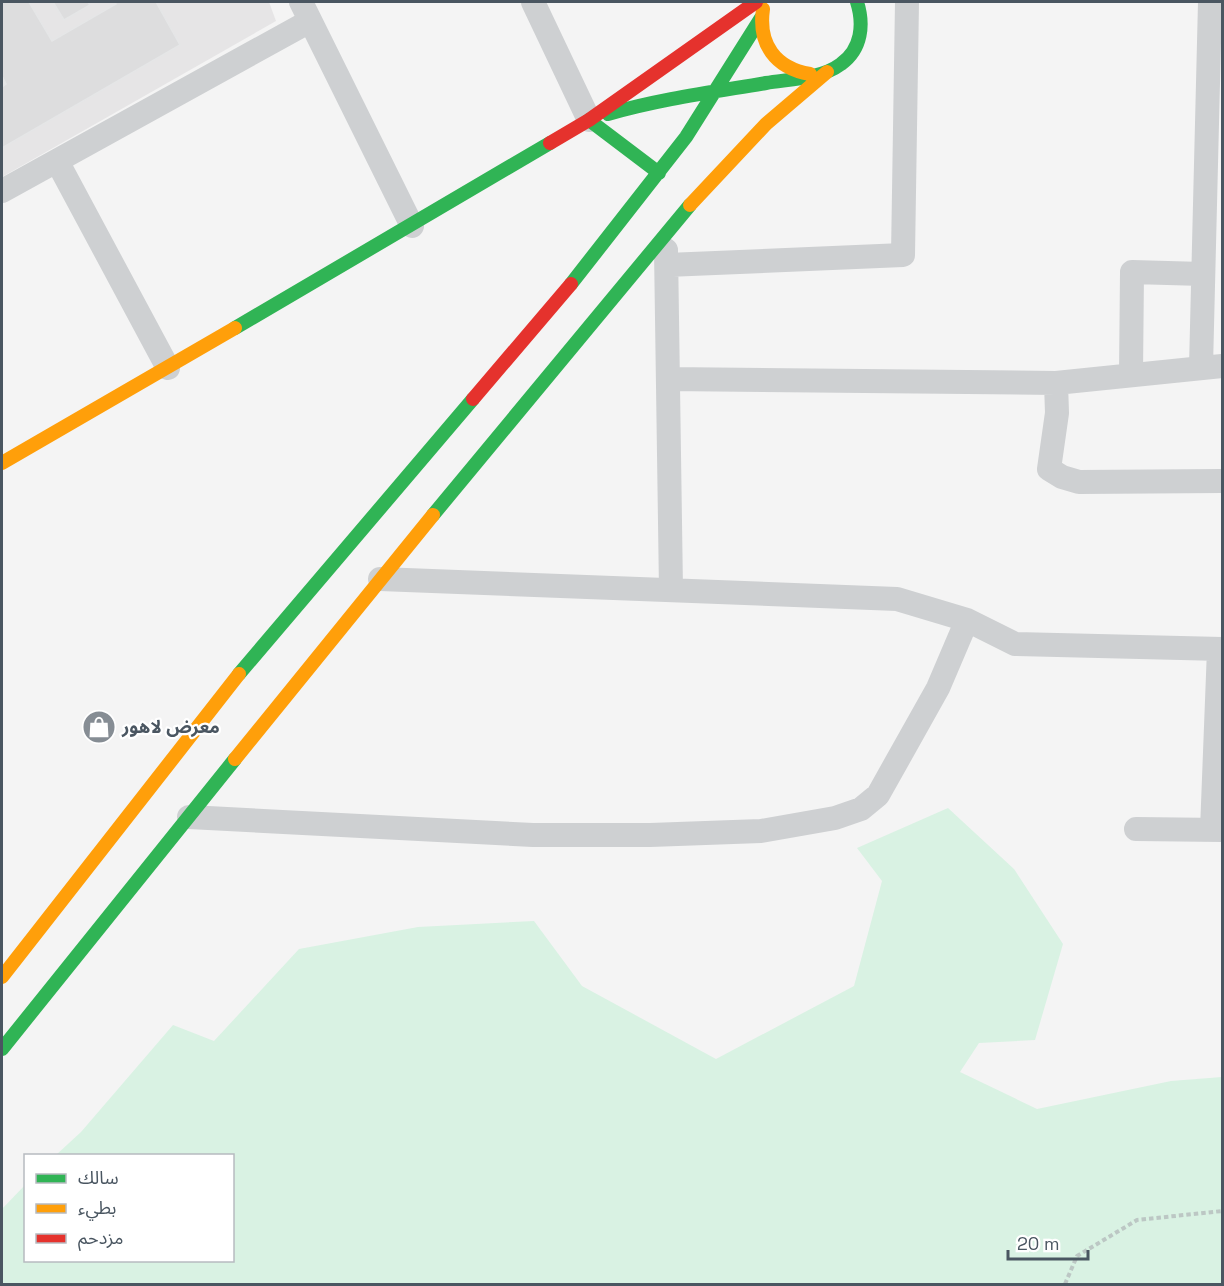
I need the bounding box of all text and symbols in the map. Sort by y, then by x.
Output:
shop icon: معرض لاهور [81,709,117,745]
place label: معرض لاهور [121,715,220,738]
legend [24,1154,234,1262]
text: سالك [78,1166,119,1189]
text: بطيء [78,1196,116,1221]
scale bar [1008,1223,1088,1261]
text: مزدحم [78,1226,123,1251]
text: 20 m [1017,1232,1060,1255]

